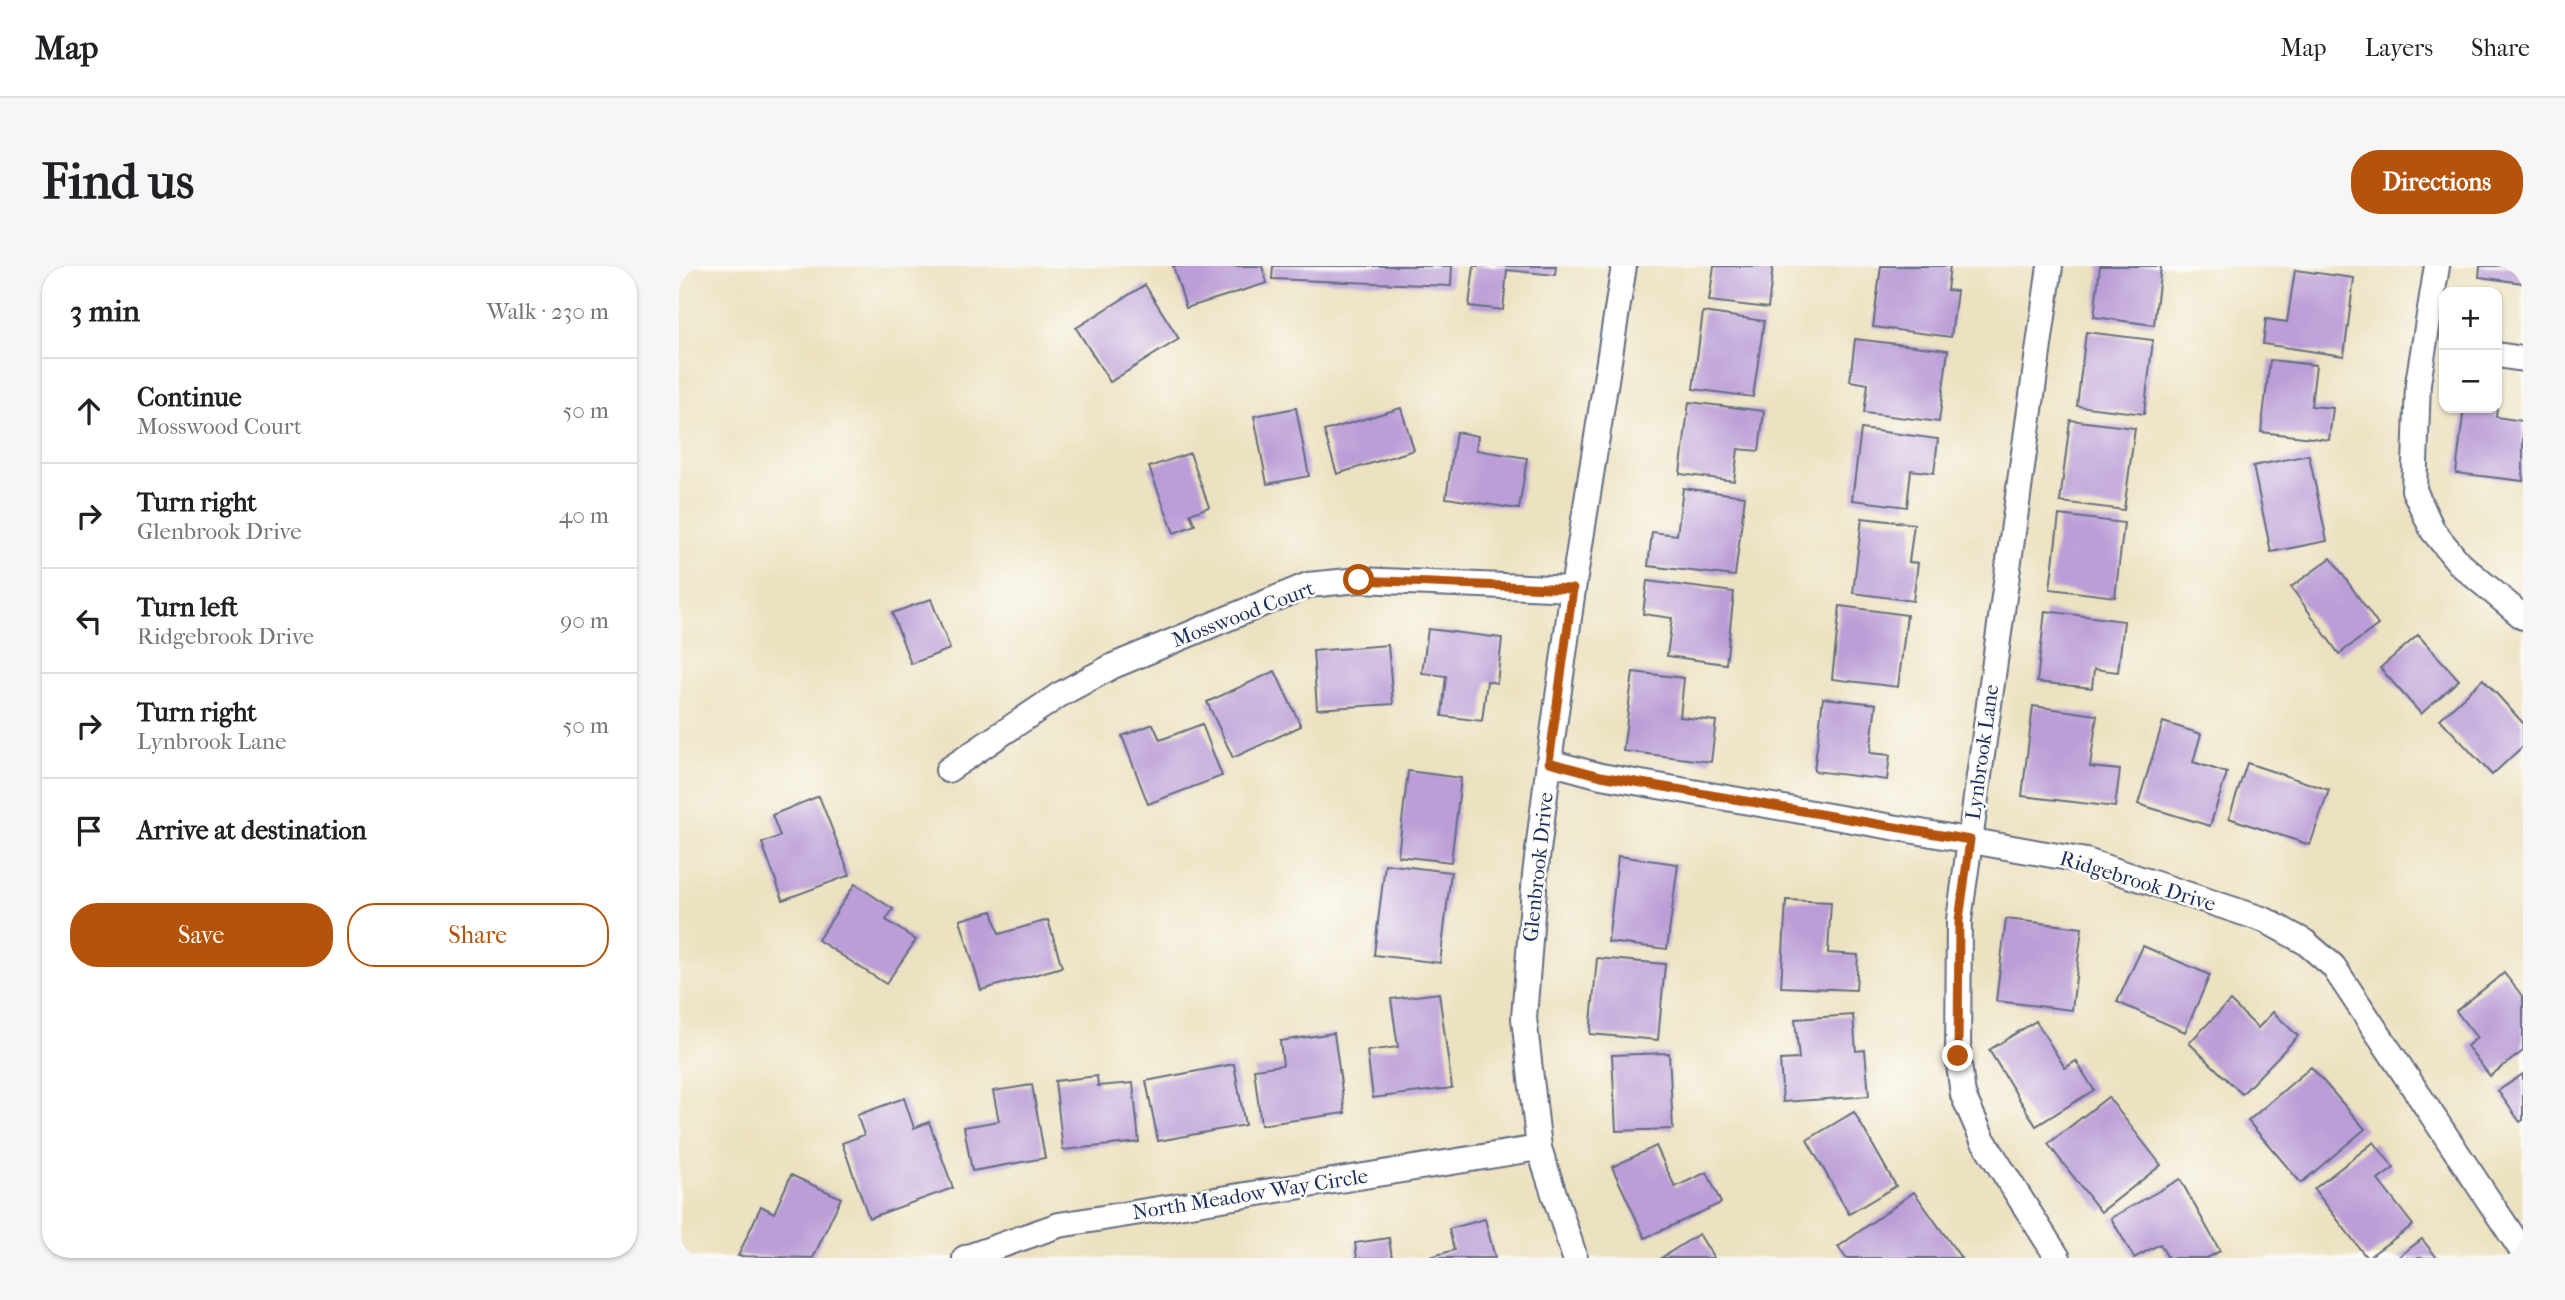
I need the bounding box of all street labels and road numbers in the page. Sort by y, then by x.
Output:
street label: Mosswood Court [1168,576,1318,652]
street label: Lynbrook Lane [1961,683,2003,821]
street label: Glenbrook Drive [1518,791,1558,943]
street label: Ridgebrook Drive [2057,846,2219,916]
street label: North Meadow Way Circle [1130,1164,1370,1224]

